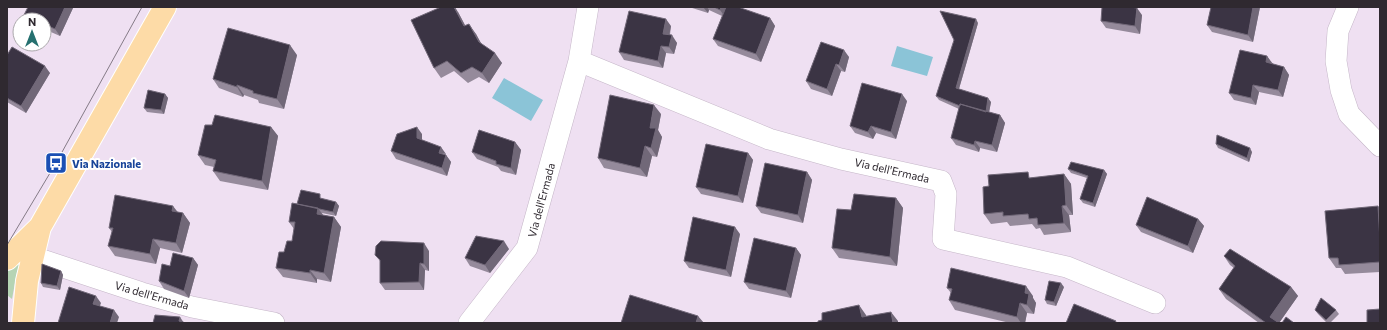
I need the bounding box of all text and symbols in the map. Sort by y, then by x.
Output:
north arrow [12,12,52,52]
text: N [28,15,36,28]
bus stop icon: Via Nazionale [43,150,69,176]
street label: Via dell'Ermada [853,155,931,185]
place label: Via Nazionale [72,157,141,170]
street label: Via dell'Ermada [525,161,557,239]
street label: Via dell'Ermada [113,278,191,312]

